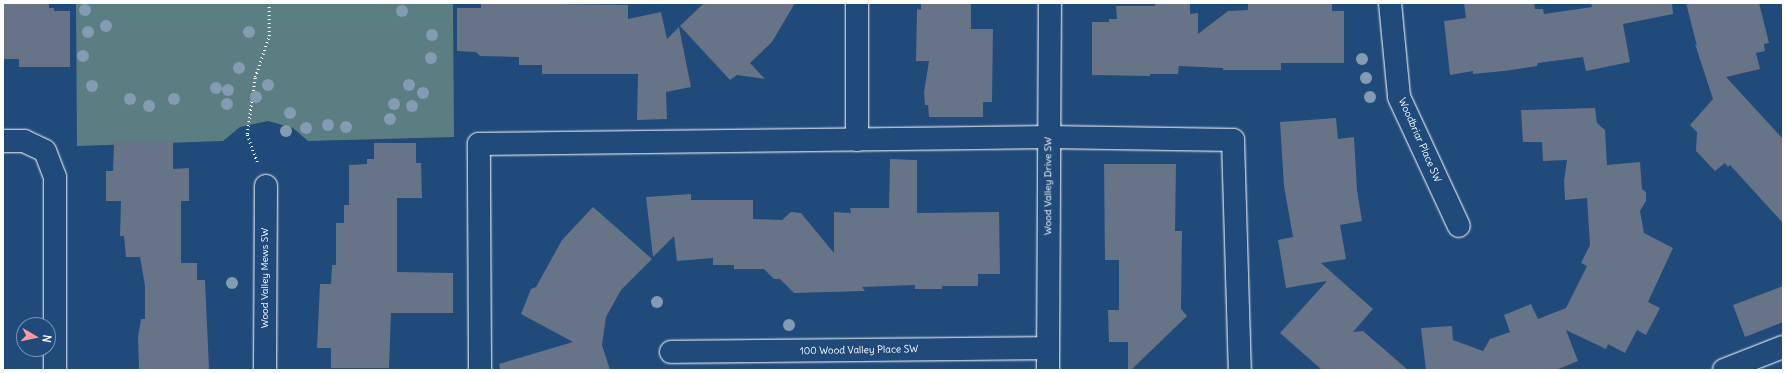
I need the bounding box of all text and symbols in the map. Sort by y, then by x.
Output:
street label: Woodbriar Place SW [1396,96,1444,184]
street label: Wood Valley Drive SW [1042,137,1054,235]
street label: Wood Valley Mews SW [259,228,271,328]
north arrow [16,317,56,357]
text: N [39,334,54,344]
street label: 100 Wood Valley Place SW [800,343,918,357]

